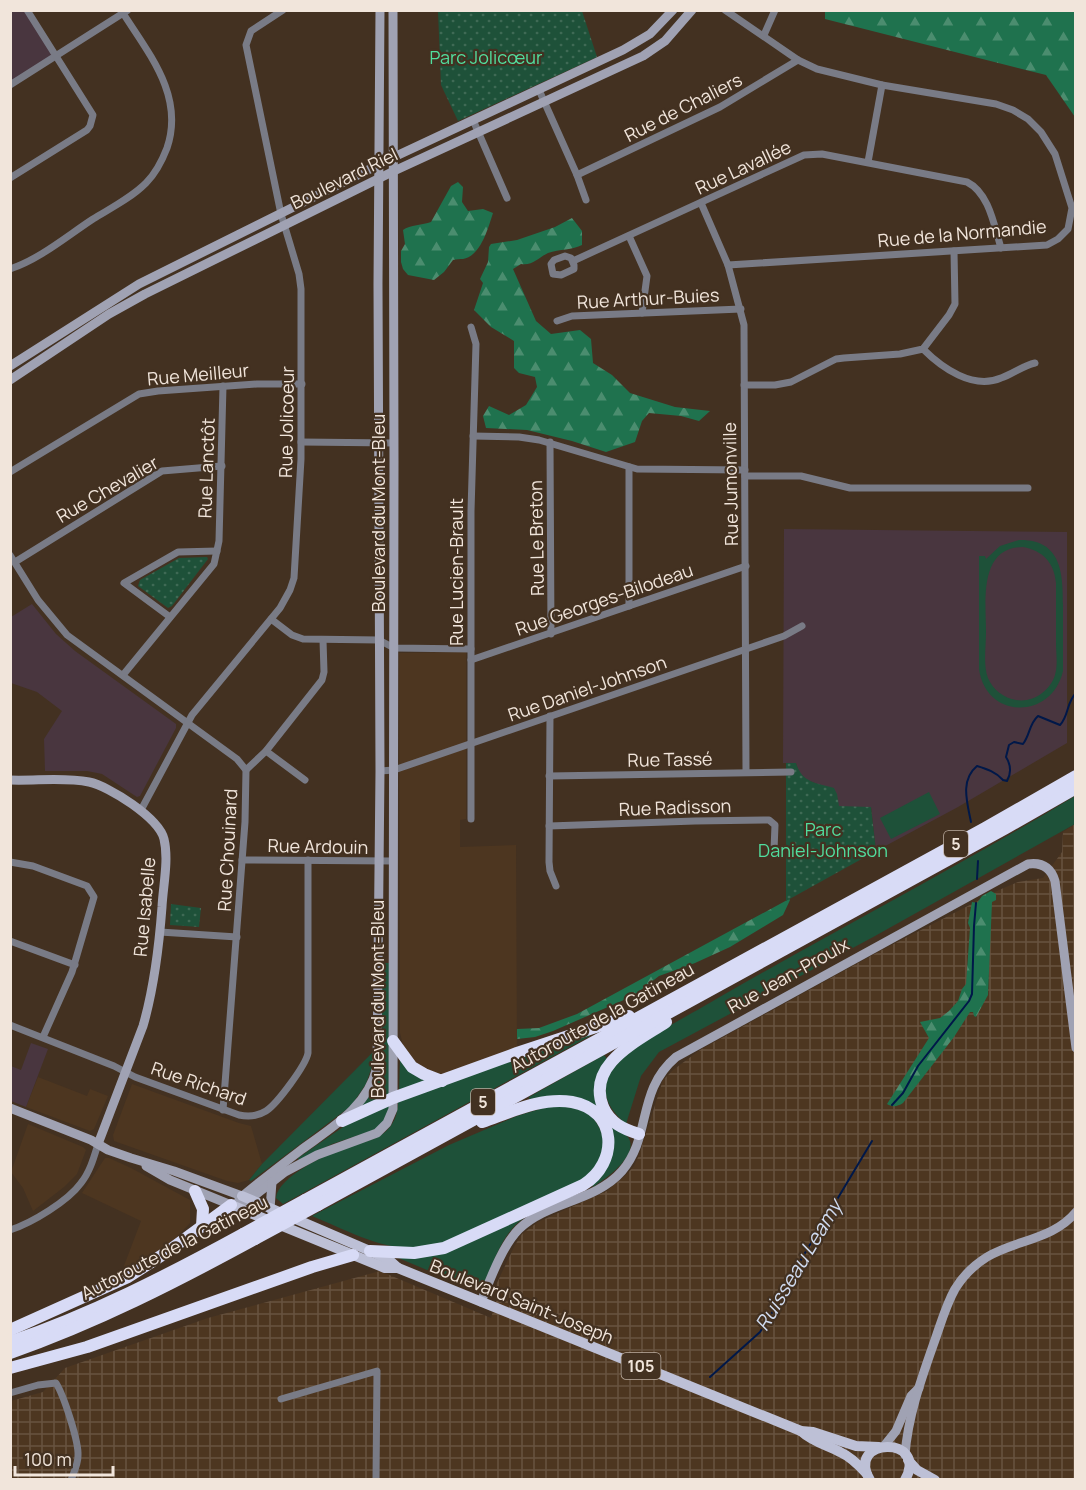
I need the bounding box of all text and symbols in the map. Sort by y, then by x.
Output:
park label: Parc Jolicœur [430,45,543,69]
street label: Rue de Chaliers [620,67,746,147]
street label: Rue Lavallée [691,134,795,200]
street label: Boulevard Riel [287,142,401,214]
street label: Rue de la Normandie [877,214,1047,252]
street label: Rue Arthur-Buies [576,282,720,314]
street label: Rue Meilleur [146,358,250,390]
street label: Rue Jolicoeur [273,365,299,478]
street label: Boulevard du Mont-Bleu [366,414,390,612]
street label: Rue Lanctôt [192,417,220,519]
street label: Rue Jumonville [717,422,743,546]
street label: Rue Chevalier [52,450,163,528]
street label: Rue Le Breton [523,480,549,596]
street label: Rue Lucien-Brault [444,498,468,646]
street label: Rue Georges-Bilodeau [512,557,696,641]
street label: Rue Daniel-Johnson [505,650,669,726]
street label: Rue Tassé [627,746,713,772]
street label: Rue Chouinard [212,788,242,912]
street label: Rue Radisson [618,793,732,821]
park label: Parc Daniel-Johnson [758,817,888,862]
road number: 5 [944,831,968,857]
street label: Rue Ardouin [267,833,369,859]
street label: Rue Isabelle [128,856,160,958]
street label: Boulevard du Mont-Bleu [365,900,389,1098]
street label: Rue Jean-Proulx [723,931,853,1018]
street label: Autoroute de la Gatineau [506,956,698,1078]
street label: Rue Richard [148,1055,250,1111]
road number: 5 [471,1089,495,1115]
street label: Autoroute de la Gatineau [77,1189,271,1305]
water label: Ruisseau Leamy [748,1192,849,1336]
street label: Boulevard Saint-Joseph [427,1253,617,1349]
road number: 105 [622,1353,660,1379]
scale bar [15,1439,112,1477]
text: 100 m [24,1447,72,1471]

